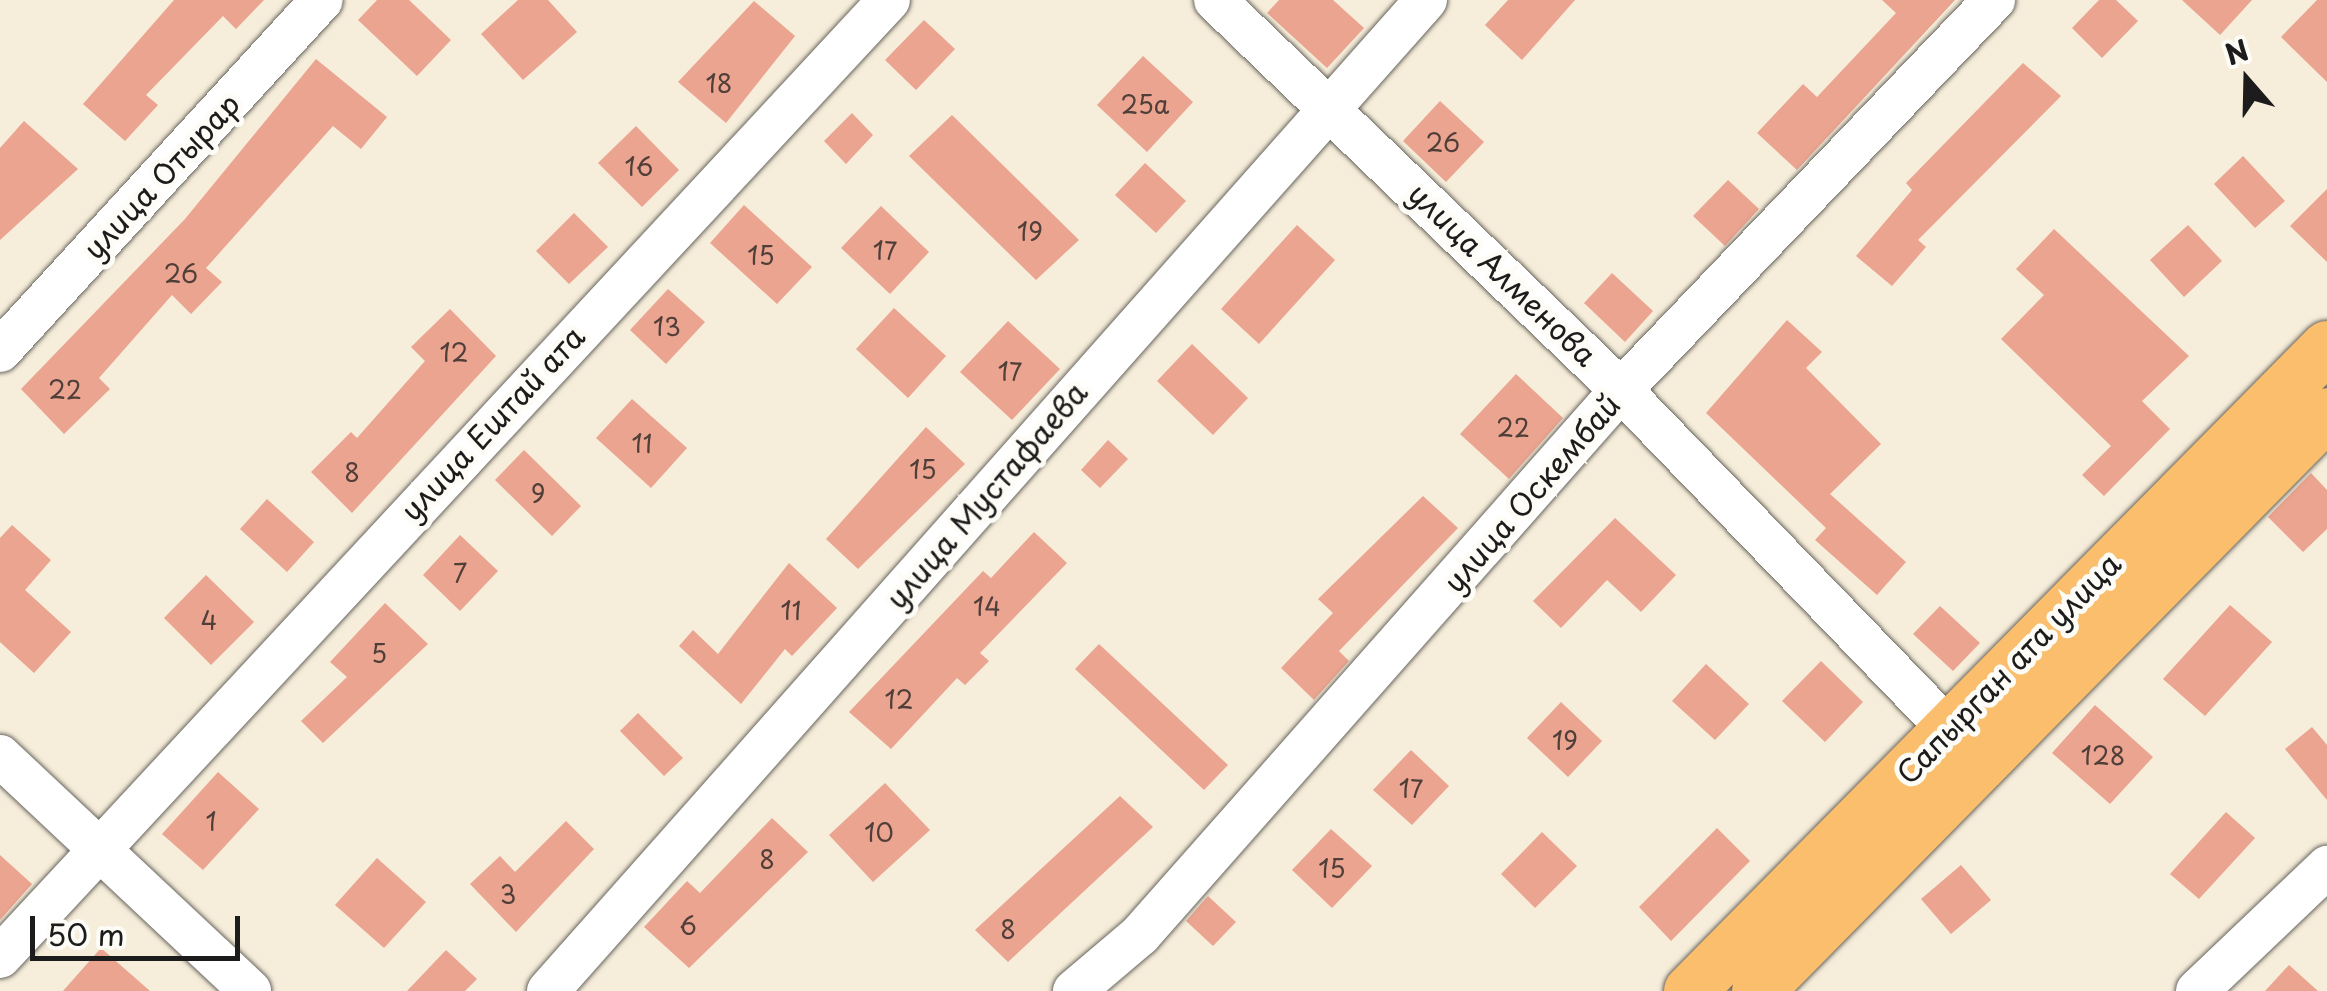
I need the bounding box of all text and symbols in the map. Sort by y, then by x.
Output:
text: N [2219,27,2254,75]
north arrow [2197,30,2297,130]
house number: 18 [706,68,732,98]
street label: улица Отырар [75,86,247,266]
house number: 25а [1121,89,1169,119]
house number: 26 [1426,127,1460,157]
house number: 16 [625,151,653,181]
street label: улица Алменова [1401,174,1605,374]
house number: 19 [1017,216,1043,246]
house number: 17 [873,235,897,265]
house number: 15 [747,240,775,270]
house number: 26 [164,258,198,288]
house number: 13 [653,311,681,341]
street label: улица Ештай ата [391,317,593,529]
house number: 12 [440,337,468,367]
house number: 17 [998,356,1022,386]
house number: 22 [48,374,82,404]
street label: улица Мустафаева [877,374,1095,616]
street label: улица Оскембай [1435,387,1627,599]
house number: 22 [1496,412,1530,442]
house number: 11 [632,428,652,458]
house number: 15 [909,454,937,484]
house number: 8 [344,457,360,487]
house number: 9 [531,478,545,508]
street label: Сапырган ата улица [1888,544,2128,792]
house number: 7 [453,558,467,588]
house number: 14 [973,591,1001,621]
house number: 11 [781,595,801,625]
house number: 4 [201,605,217,635]
house number: 5 [371,638,387,668]
house number: 12 [885,684,913,714]
house number: 19 [1552,725,1578,755]
house number: 128 [2081,740,2125,770]
house number: 17 [1399,773,1423,803]
house number: 1 [205,806,217,836]
house number: 10 [864,817,894,847]
house number: 8 [759,844,775,874]
house number: 15 [1318,853,1346,883]
house number: 3 [500,879,516,909]
scale bar [35,896,245,958]
house number: 6 [679,910,697,940]
text: 50 m [47,911,125,956]
house number: 8 [1000,914,1016,944]

